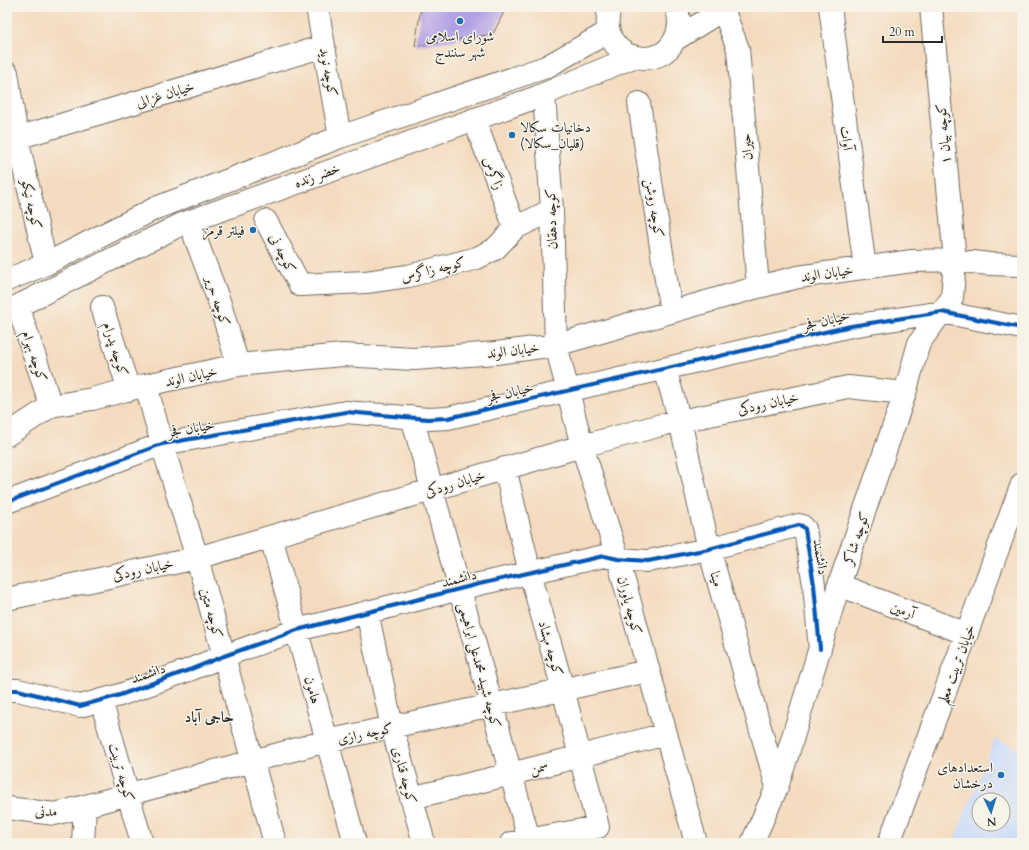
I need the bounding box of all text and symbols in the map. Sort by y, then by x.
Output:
marker: شورای اسلامی شهر سنندج [455,16,465,26]
scale bar [883,18,942,44]
text: 20 m [889,24,916,40]
place label: شورای اسلامی شهر سنندج [426,27,494,65]
street label: کوچه نوید [315,46,342,98]
street label: خیابان غزالی [134,77,197,112]
street label: کوچه بیان ۱ [931,103,956,165]
place label: دخانیات سکالا (قلیان_سکالا) [520,118,591,153]
street label: آوات [835,125,858,154]
marker: دخانیات سکالا (قلیان_سکالا) [507,130,517,140]
street label: حیران [736,133,757,161]
street label: زاگرس [479,154,509,193]
street label: خضر زنده [292,158,343,193]
street label: کوچه نیکو [16,175,46,231]
street label: کوچه روشن [640,177,669,239]
street label: کوچه دهقان [541,188,562,250]
place label: فیلتر قرمز [203,221,245,240]
marker: فیلتر قرمز [248,225,258,235]
street label: کوچه نی [265,230,301,276]
street label: کوچه زاگرس [399,252,467,287]
street label: خیابان الوند [800,260,855,287]
street label: کوچه حریر [200,272,235,329]
street label: خیابان فجر [799,306,851,336]
street label: کوچه پدرام [95,320,133,379]
street label: کوچه بهرام [14,328,52,385]
street label: خیابان الوند [486,338,540,363]
street label: خیابان الوند [163,362,219,391]
street label: خیابان فجر [483,378,535,408]
street label: خیابان رودکی [736,388,800,419]
street label: خیابان فجر [164,415,216,442]
street label: خیابان رودکی [423,465,488,502]
street label: کوچه شاکر [838,509,874,569]
street label: دانشمند [808,538,833,576]
street label: خیابان رودکی [111,554,175,585]
street label: دانشمند [439,565,479,592]
street label: مینا [705,569,728,589]
street label: کوچه یاوران [613,574,646,636]
street label: کوچه متین [196,586,227,640]
street label: آرمین [888,597,920,624]
street label: کوچه شهید محمدعلی ابراهیمی [454,600,505,730]
street label: کوچه مهشاد [534,618,567,678]
street label: خیابان تربیت معلم [933,622,984,708]
street label: دانشمند [128,659,168,688]
street label: هامون [300,674,325,706]
district label: حاجی آباد [184,707,234,727]
street label: کوچه رازی [335,718,395,749]
street label: کوچه تربیت [104,741,139,804]
street label: کوچه قناری [388,744,421,806]
street label: سمن [528,756,550,779]
place label: استعدادهای درخشان [937,758,993,793]
marker: استعدادهای درخشان [996,770,1006,780]
north arrow [971,792,1011,832]
street label: مدنی [35,802,57,821]
text: N [986,814,997,829]

